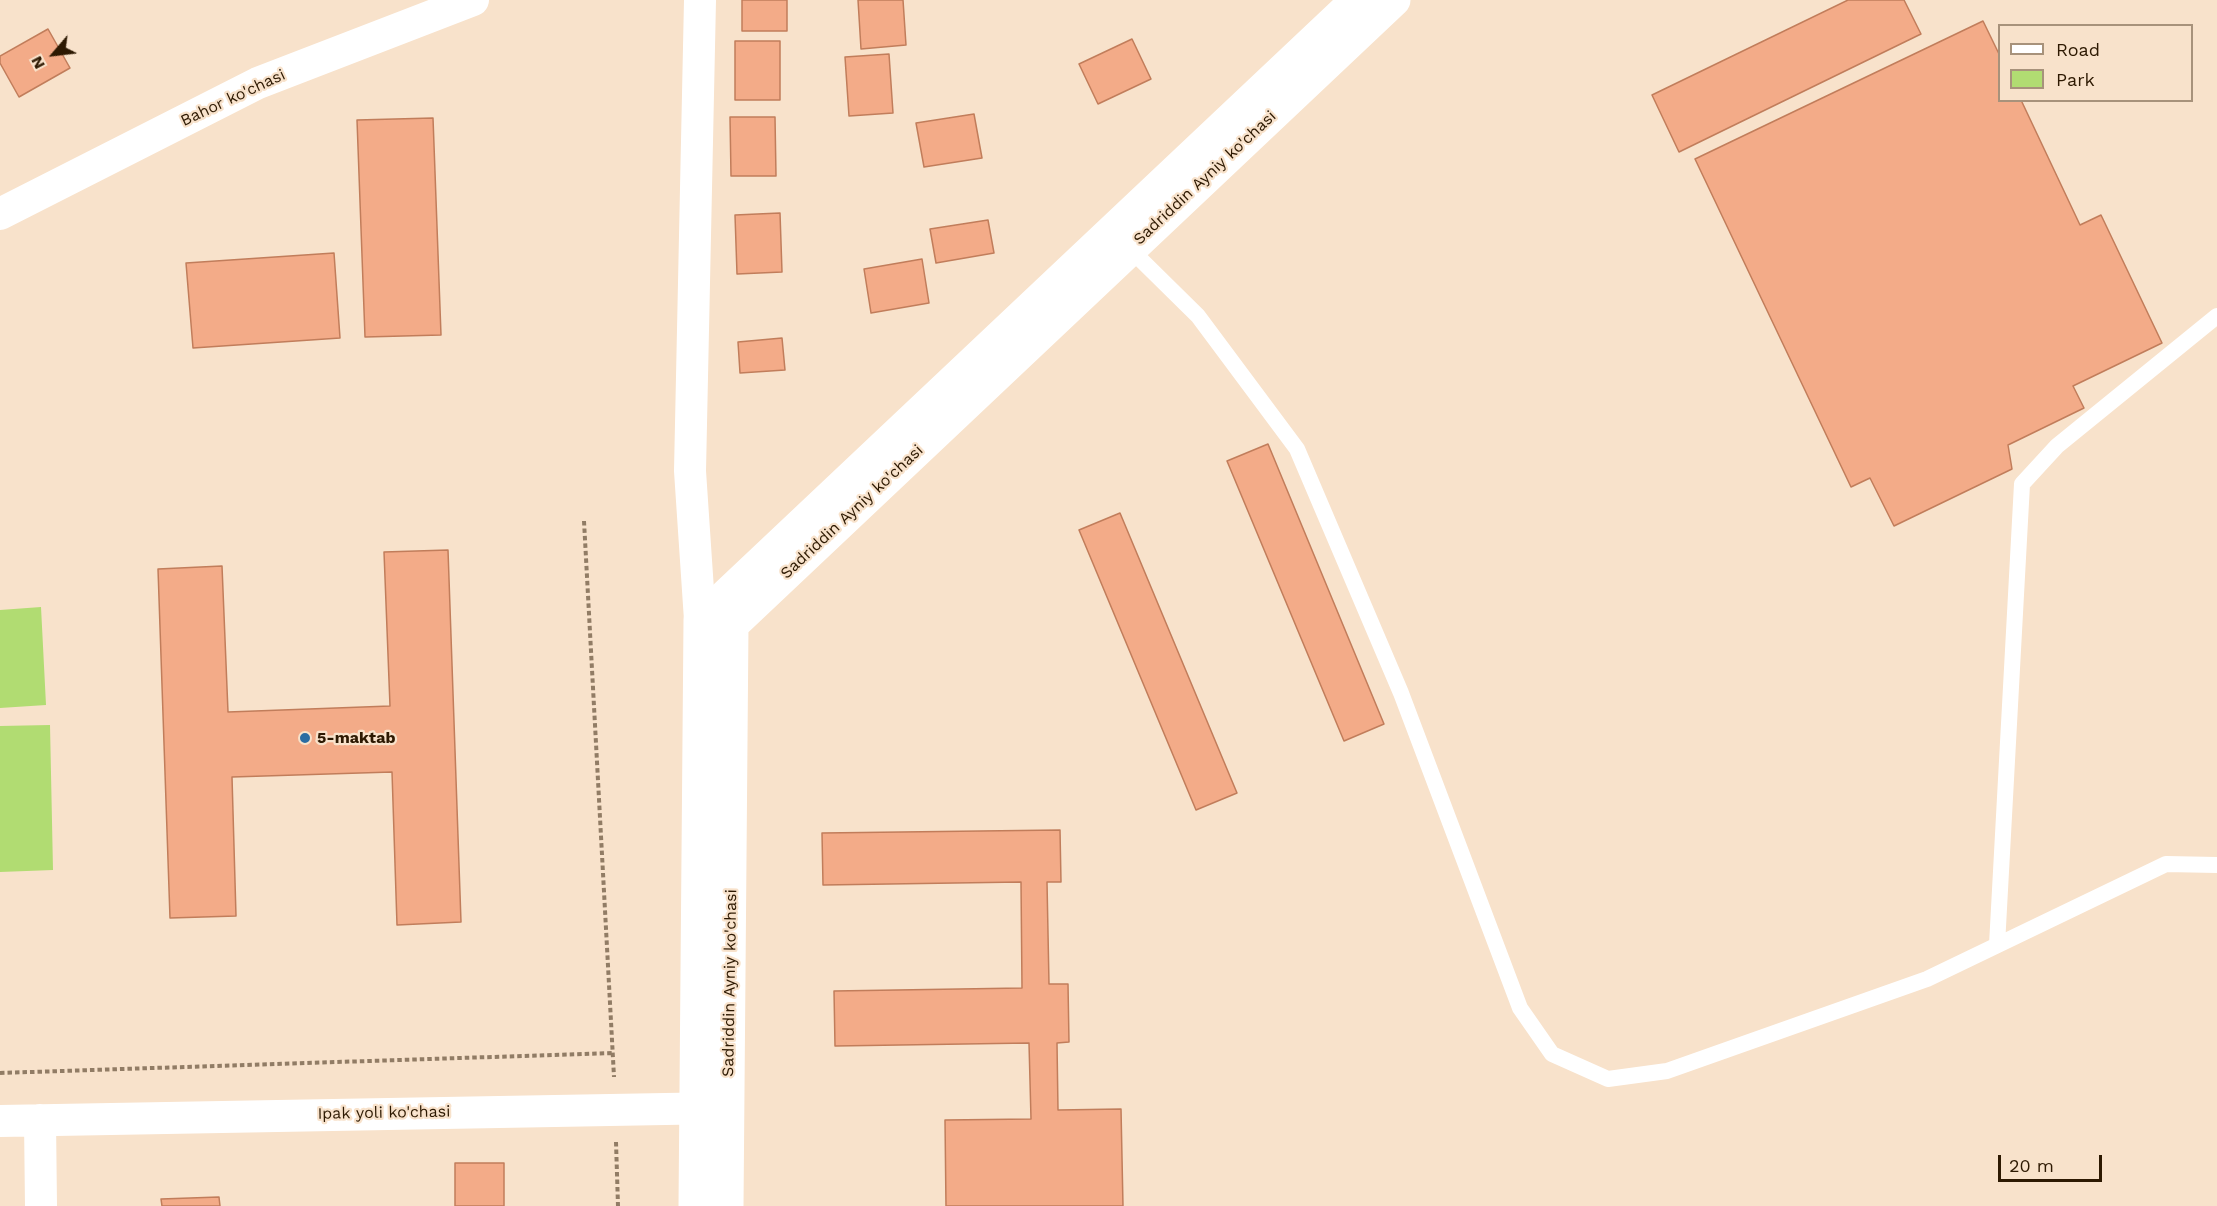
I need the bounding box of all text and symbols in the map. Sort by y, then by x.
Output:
north arrow [24,24,84,84]
legend [1998,24,2193,102]
text: Road [2056,39,2100,60]
text: N [26,53,49,72]
street label: Bahor ko'chasi [178,65,288,131]
text: Park [2056,69,2095,90]
street label: Sadriddin Ayniy ko'chasi [1130,107,1280,249]
street label: Sadriddin Ayniy ko'chasi [777,441,927,583]
place label: 5-maktab [317,728,395,748]
marker: 5-maktab [298,731,312,745]
street label: Sadriddin Ayniy ko'chasi [719,889,741,1077]
street label: Ipak yoli ko'chasi [317,1102,451,1124]
scale bar [2001,1143,2104,1181]
text: 20 m [2009,1155,2054,1176]

